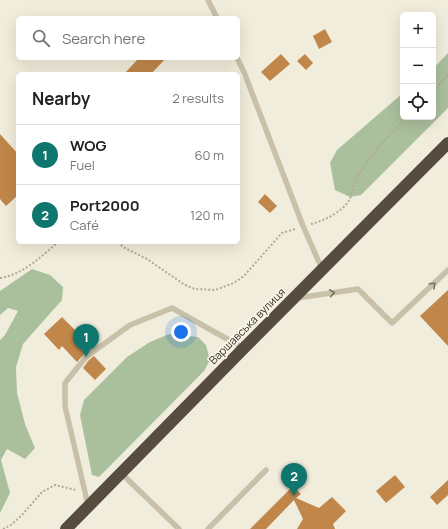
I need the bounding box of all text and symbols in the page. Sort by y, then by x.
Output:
map controls [400,12,436,120]
button: + [400,12,436,48]
search box [16,16,240,60]
icon: search [30,27,52,49]
text: Search here [62,28,145,49]
button: − [400,48,436,84]
button: locate [400,84,436,120]
text: Nearby [32,87,90,110]
text: 2 results [172,89,224,107]
text: WOG [70,135,107,156]
text: 1 [42,146,48,164]
text: 60 m [194,146,224,164]
text: Fuel [70,156,95,174]
text: Port2000 [70,195,140,216]
text: 2 [41,206,49,224]
text: 120 m [190,206,224,224]
text: Café [70,216,99,234]
one-way arrow [428,283,435,290]
street label: Варшавська вулиця [205,284,288,367]
one-way arrow [329,289,335,298]
your location [171,322,191,342]
pin: 1 [73,324,99,357]
pin: 2 [281,463,307,496]

